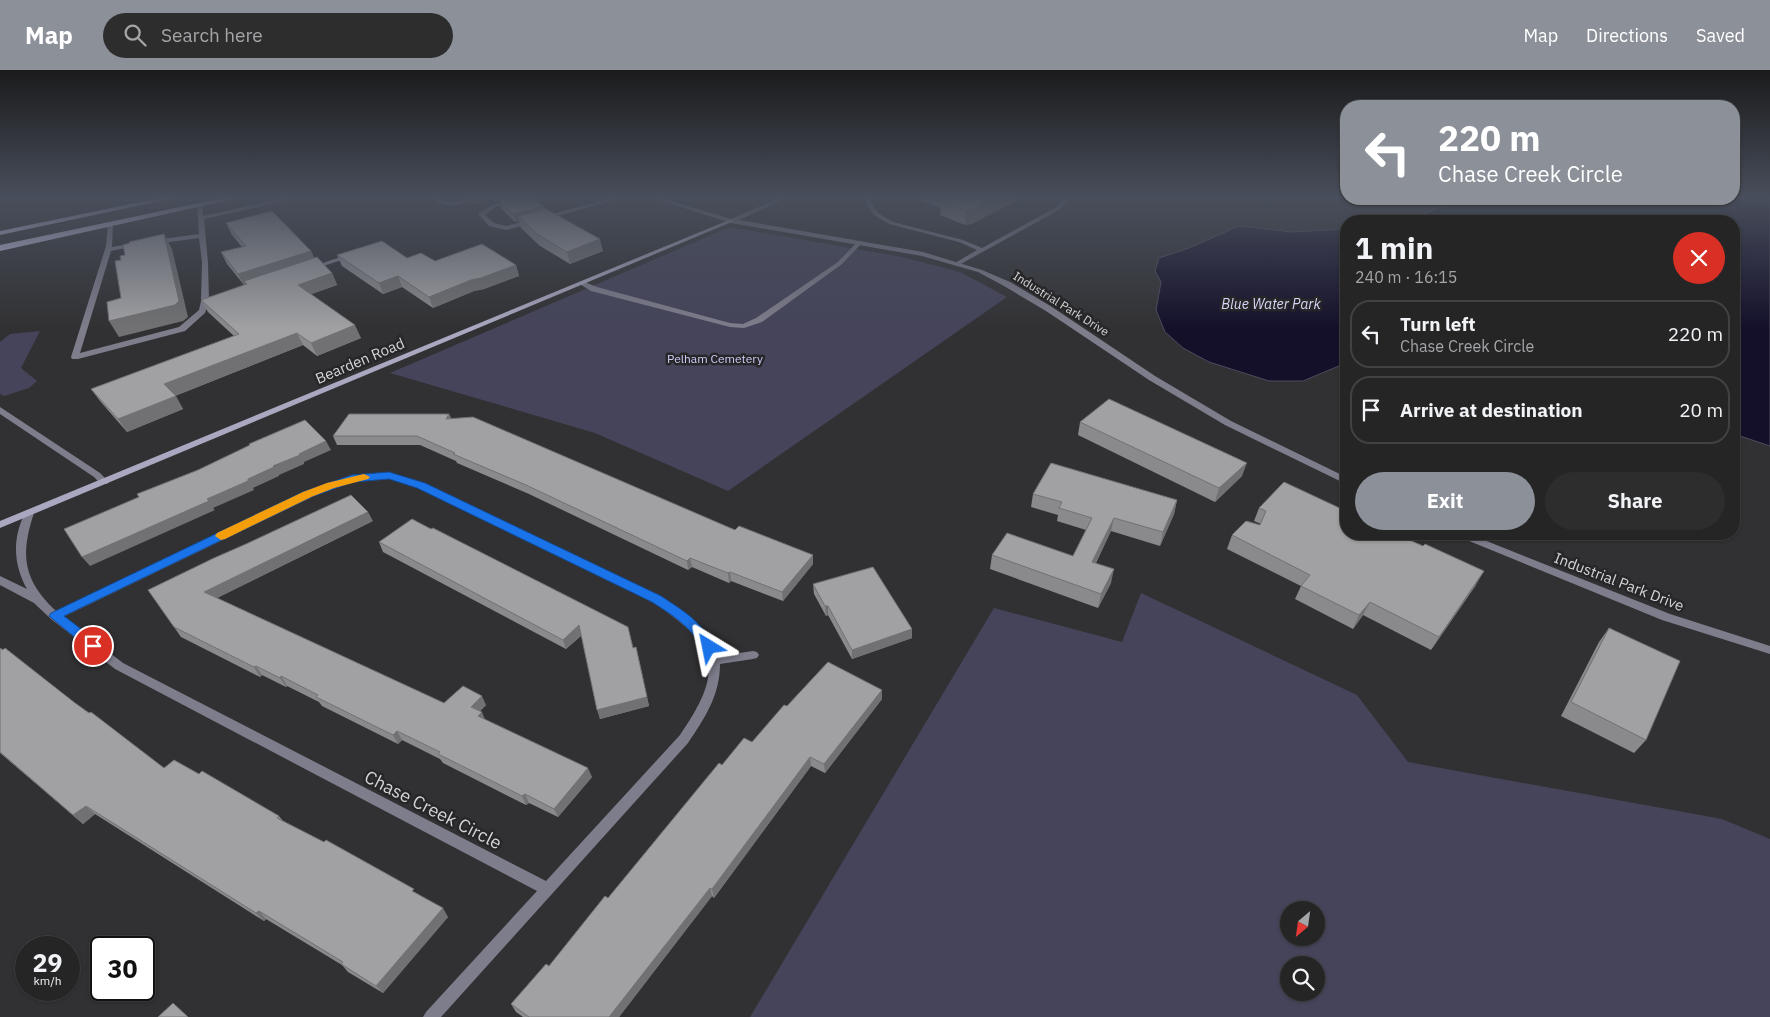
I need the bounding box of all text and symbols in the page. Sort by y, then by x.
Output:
search box [103,13,453,58]
text: Map [25,19,73,51]
icon: search [121,21,149,49]
text: Search here [161,23,263,47]
text: Map [1523,24,1558,47]
text: Directions [1586,24,1668,47]
text: Saved [1696,24,1745,47]
text: 220 m [1438,115,1541,161]
icon: left [1355,120,1420,185]
text: Chase Creek Circle [1438,159,1623,188]
text: 1 min [1355,228,1433,267]
button: close [1673,232,1725,284]
text: 240 m · 16:15 [1355,267,1457,287]
street label: Industrial Park Drive [1011,268,1112,339]
water label: Blue Water Park [1221,295,1321,313]
text: Turn left [1400,312,1476,336]
icon: left [1357,320,1385,348]
text: 220 m [1668,322,1723,346]
street label: Bearden Road [312,333,407,388]
text: Chase Creek Circle [1400,336,1534,356]
park label: Pelham Cemetery [667,351,763,366]
icon: arrive [1357,396,1385,424]
text: Arrive at destination [1400,398,1583,422]
text: 20 m [1679,398,1723,422]
button: Exit [1355,472,1535,530]
button: Share [1545,472,1725,530]
street label: Industrial Park Drive [1551,548,1687,615]
position arrow [682,620,734,672]
pin [72,625,114,667]
icon: arrive [79,632,107,660]
street label: Chase Creek Circle [361,765,506,854]
north arrow [1280,901,1325,946]
map controls [1280,901,1325,1001]
speed limit sign: 30 [90,936,155,1001]
text: 29 [32,946,63,979]
button: search [1280,956,1325,1001]
text: km/h [33,973,62,988]

